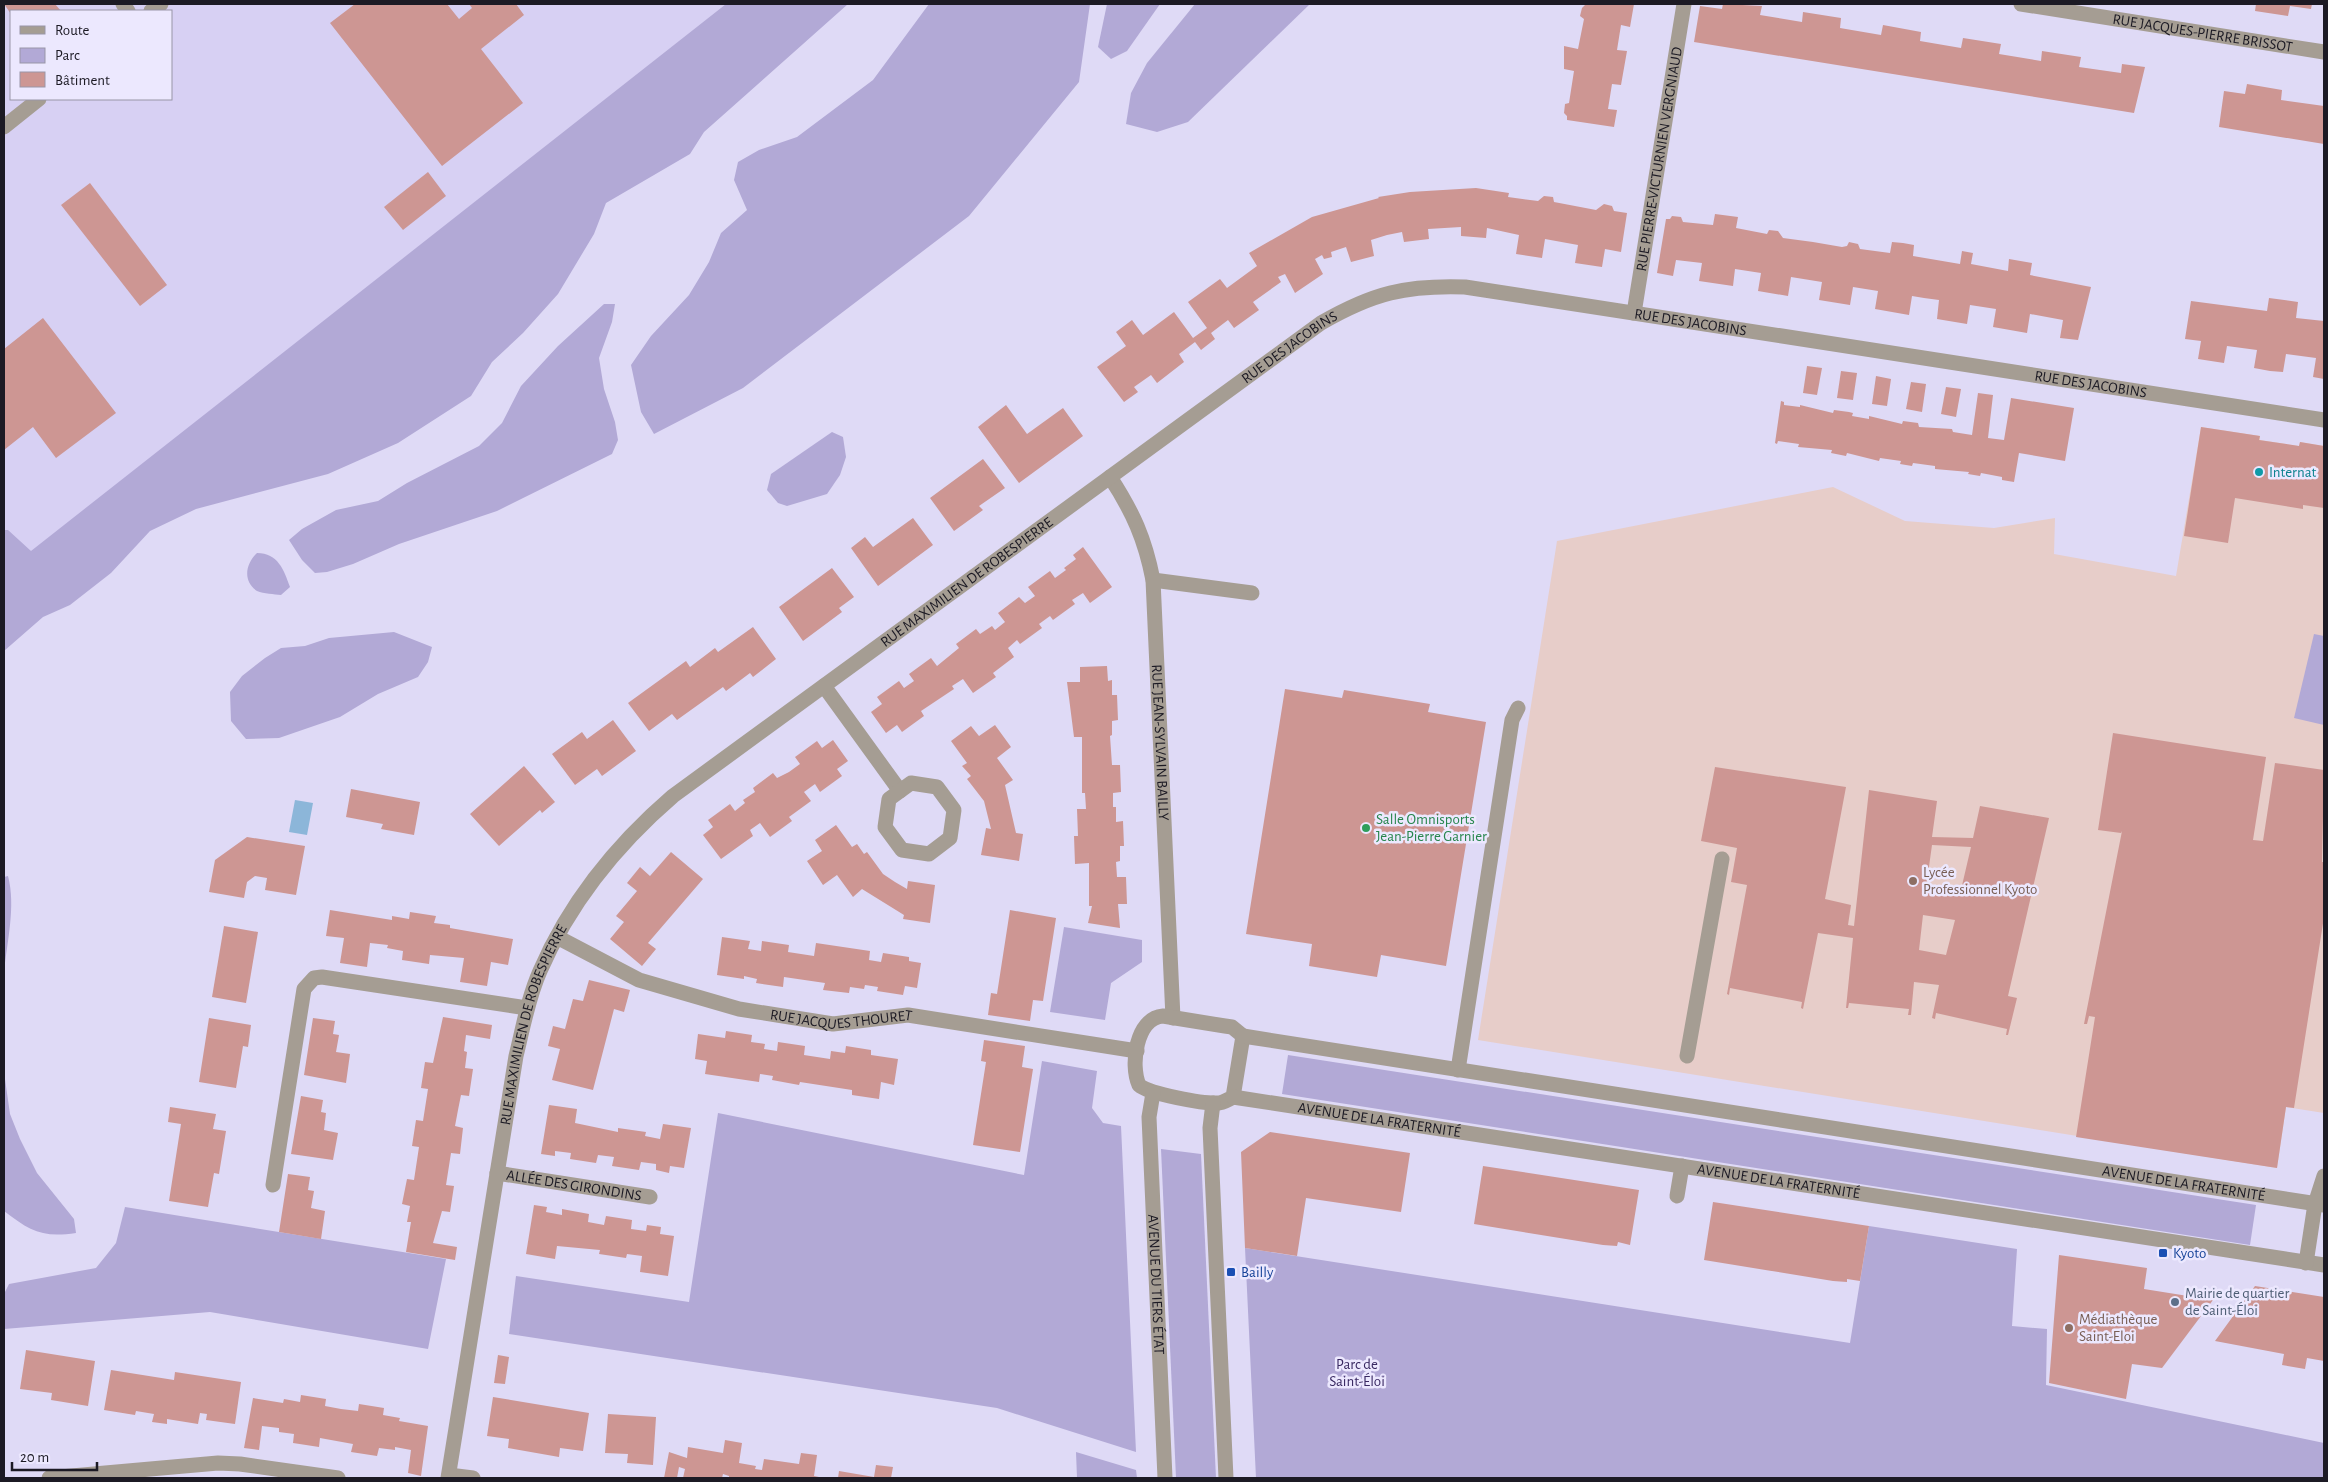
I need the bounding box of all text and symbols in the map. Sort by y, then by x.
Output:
legend [10,10,172,100]
street label: RUE JACQUES-PIERRE BRISSOT [2112,11,2294,55]
text: Route [55,23,89,38]
street label: RUE PIERRE-VICTURNIEN VERGNIAUD [1633,45,1685,272]
text: Parc [55,48,80,63]
text: Bâtiment [55,73,110,88]
street label: RUE DES JACOBINS [1633,306,1748,338]
street label: RUE DES JACOBINS [1239,308,1340,386]
street label: RUE DES JACOBINS [2034,368,2148,400]
place label: Internat [2269,465,2317,480]
marker: Internat [2253,466,2265,478]
street label: RUE MAXIMILIEN DE ROBESPIERRE [878,514,1055,649]
street label: RUE JEAN-SYLVAIN BAILLY [1149,664,1171,821]
place label: Salle Omnisports Jean-Pierre Garnier [1376,812,1487,844]
marker: Salle Omnisports Jean-Pierre Garnier [1360,822,1372,834]
place label: Lycée Professionnel Kyoto [1923,865,2037,897]
marker: Lycée Professionnel Kyoto [1907,875,1919,887]
street label: RUE MAXIMILIEN DE ROBESPIERRE [497,922,569,1126]
street label: RUE JACQUES THOURET [769,1007,914,1032]
street label: AVENUE DE LA FRATERNITÉ [1297,1100,1462,1139]
street label: AVENUE DE LA FRATERNITÉ [1696,1161,1861,1201]
street label: AVENUE DE LA FRATERNITÉ [2101,1163,2266,1203]
street label: ALLÉE DES GIRONDINS [505,1167,643,1203]
street label: AVENUE DU TIERS ÉTAT [1146,1214,1168,1356]
place label: Kyoto [2173,1246,2206,1261]
marker: Kyoto [2157,1247,2169,1259]
place label: Bailly [1241,1265,1274,1280]
marker: Bailly [1225,1266,1237,1278]
place label: Mairie de quartier de Saint-Éloi [2185,1286,2290,1318]
marker: Mairie de quartier de Saint-Éloi [2169,1296,2181,1308]
place label: Médiathèque Saint-Eloi [2079,1312,2158,1344]
marker: Médiathèque Saint-Eloi [2063,1322,2075,1334]
park label: Parc de Saint-Éloi [1329,1357,1385,1389]
scale bar [12,1440,98,1472]
text: 20 m [20,1450,49,1465]

